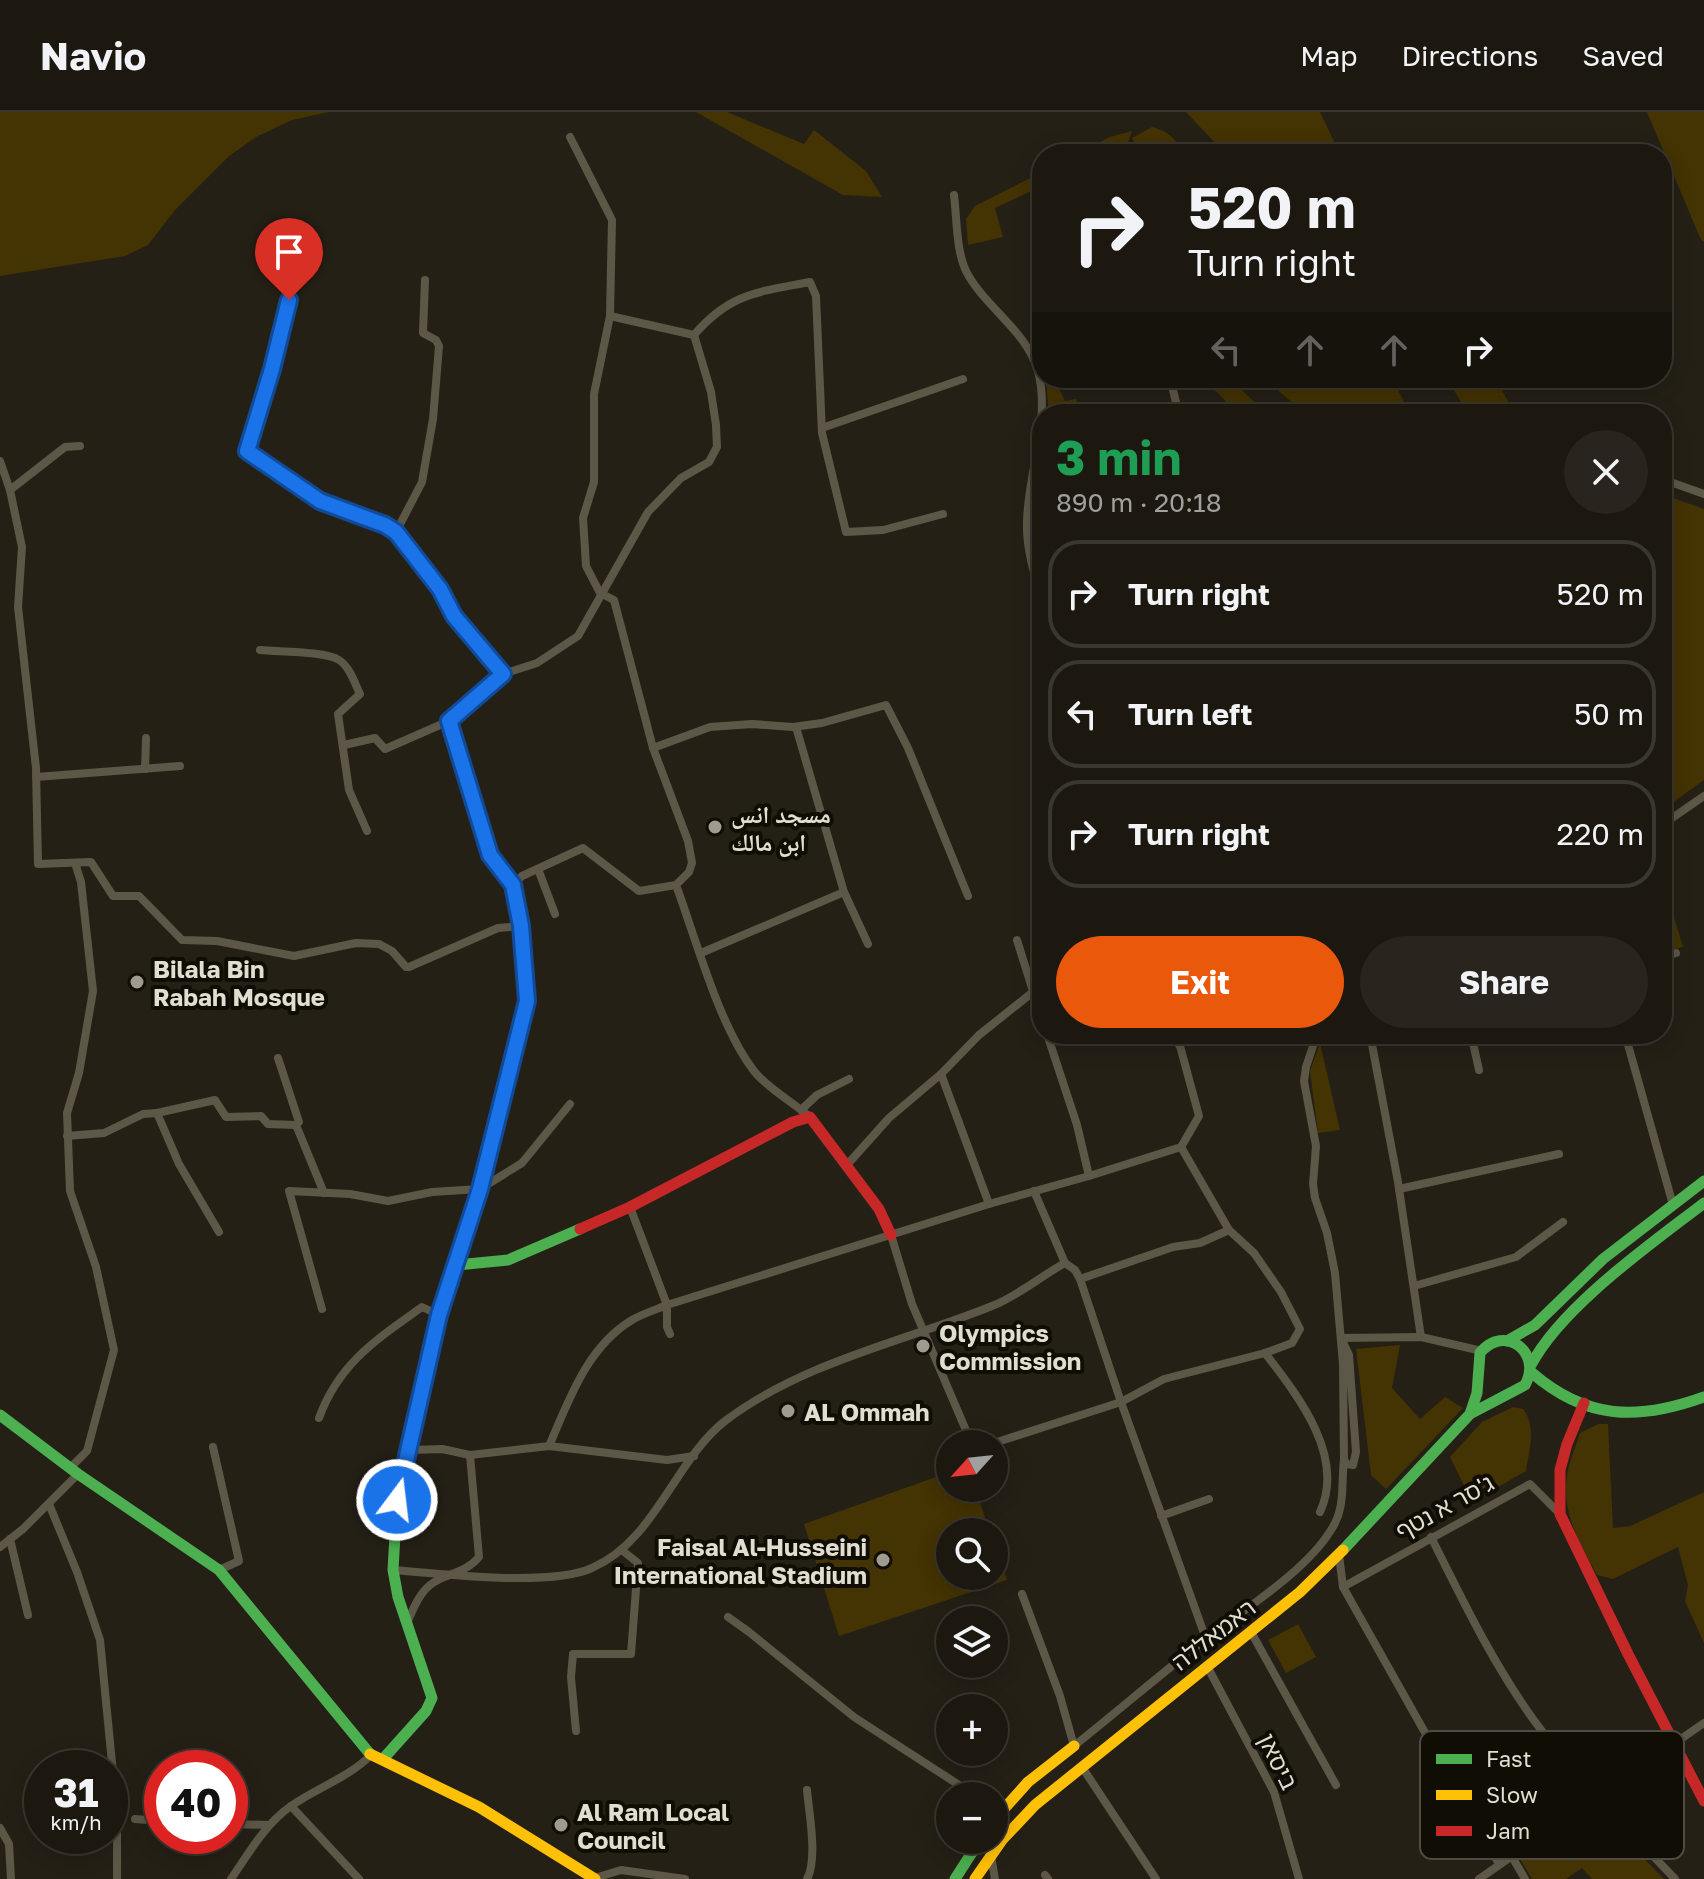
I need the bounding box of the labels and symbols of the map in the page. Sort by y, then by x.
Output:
pin [255,218,323,300]
place label: مسجد انس ابن مالك [731,799,831,857]
marker: مسجد انس ابن مالك [706,818,724,836]
place label: Bilala Bin Rabah Mosque [153,954,325,1011]
marker: Bilala Bin Rabah Mosque [128,973,146,991]
place label: Olympics Commission [939,1318,1081,1375]
marker: Olympics Commission [914,1337,932,1355]
place label: AL Ommah [804,1397,930,1426]
marker: AL Ommah [779,1402,797,1420]
north arrow [936,1430,1008,1502]
position arrow [355,1458,439,1542]
street label: ג'סר א נטף [1390,1467,1498,1545]
place label: Faisal Al-Husseini International Stadium [614,1532,867,1589]
marker: Faisal Al-Husseini International Stadium [874,1551,892,1569]
street label: ראמאללה [1165,1592,1261,1676]
street label: ביסאן [1253,1728,1305,1794]
legend [1420,1731,1684,1859]
text: Fast [1486,1745,1532,1772]
speed limit sign: 40 [144,1750,248,1854]
text: Slow [1486,1781,1538,1808]
place label: Al Ram Local Council [577,1797,729,1854]
marker: Al Ram Local Council [552,1816,570,1834]
text: Jam [1486,1817,1530,1844]

